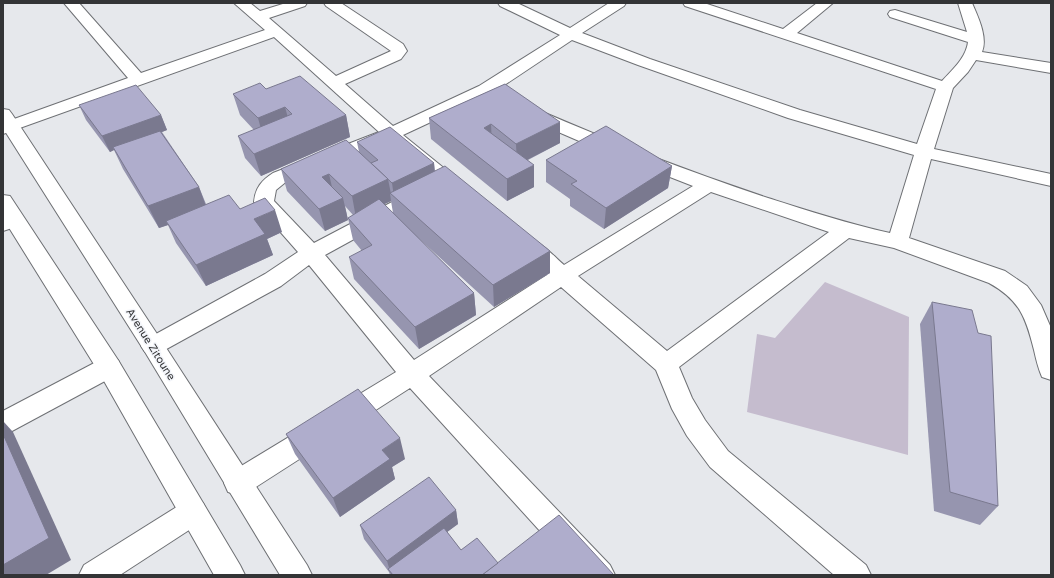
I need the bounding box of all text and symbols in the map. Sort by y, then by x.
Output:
street label: Avenue Zitoune [123,306,178,383]

